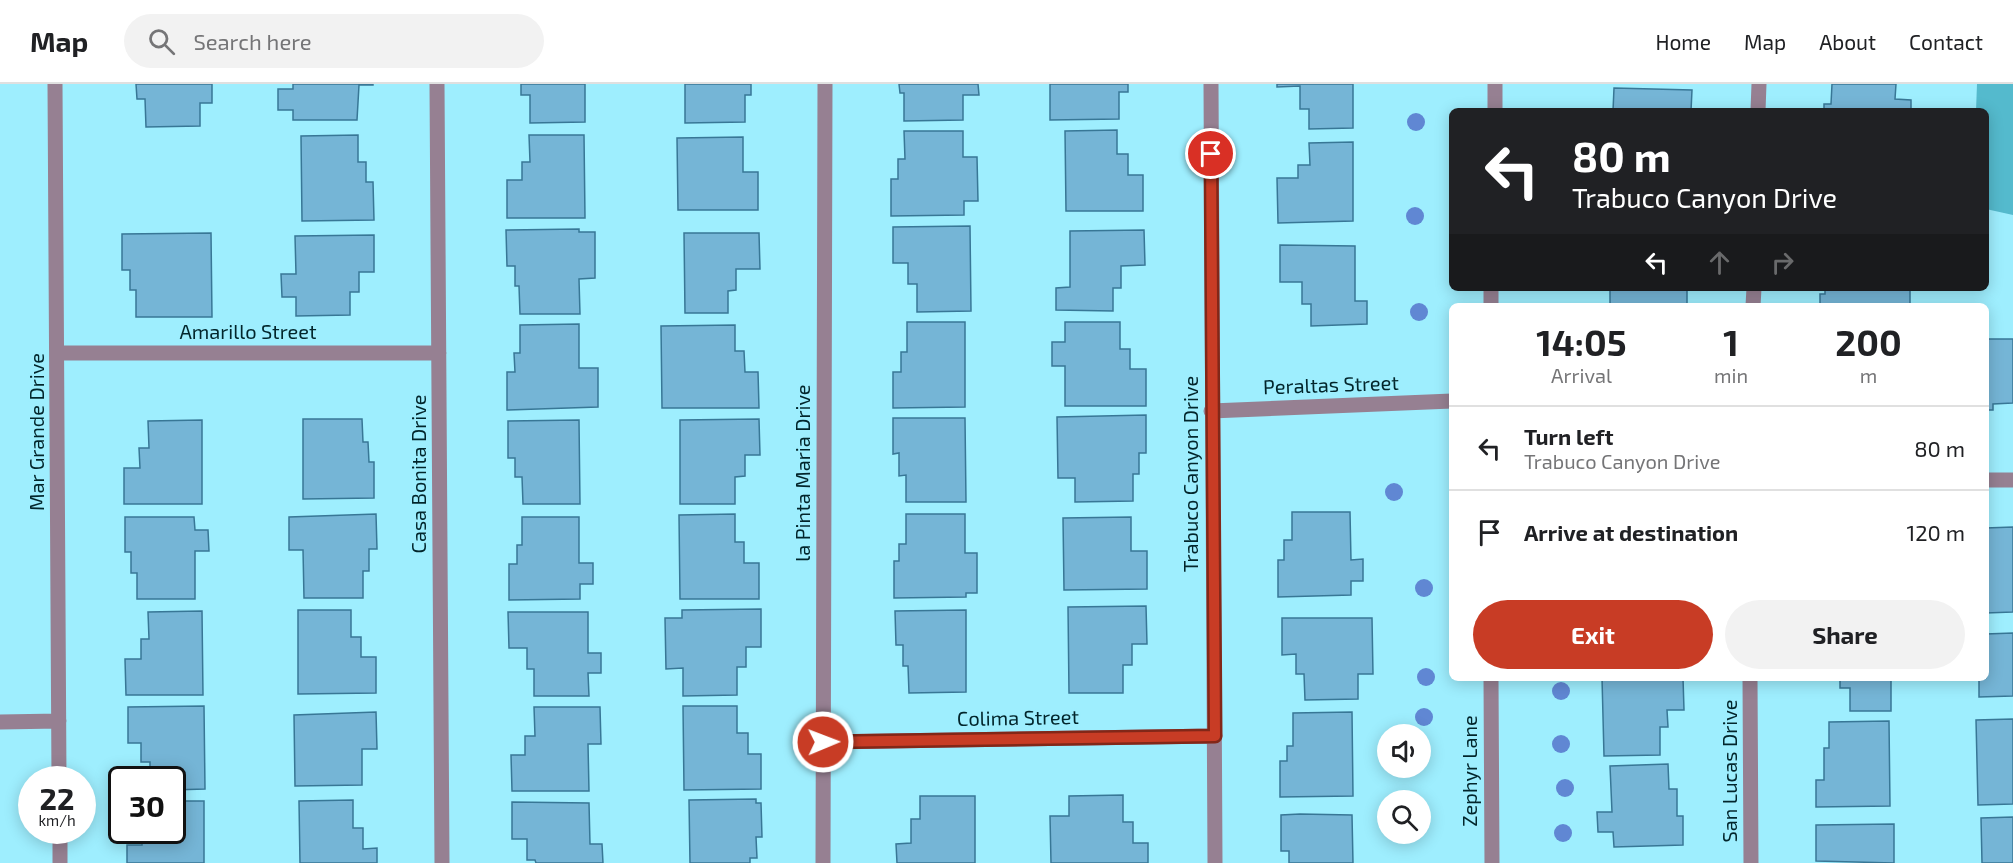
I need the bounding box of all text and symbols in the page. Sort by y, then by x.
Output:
search box [124,14,544,68]
text: Map [30,24,88,58]
icon: search [145,25,178,58]
text: Search here [193,28,312,54]
text: Home [1655,29,1711,54]
text: Map [1744,29,1786,54]
text: About [1819,29,1876,54]
text: Contact [1909,29,1983,54]
pin [1185,128,1236,179]
text: 80 m [1572,130,1671,180]
icon: left [1473,132,1551,210]
icon: arrive [1194,137,1227,170]
text: Trabuco Canyon Drive [1572,181,1837,213]
icon: left [1640,246,1673,279]
icon: ahead [1703,246,1736,279]
icon: right [1766,246,1799,279]
street label: Amarillo Street [179,319,317,343]
text: 14:05 [1536,320,1627,363]
text: 1 [1723,320,1739,363]
text: 200 [1835,320,1902,363]
street label: Mar Grande Drive [24,353,48,511]
text: Arrival [1551,363,1612,387]
text: min [1714,363,1748,387]
text: m [1860,363,1877,387]
street label: Peraltas Street [1263,370,1400,398]
street label: Trabuco Canyon Drive [1178,376,1202,572]
street label: la Pinta Maria Drive [790,384,814,562]
street label: Casa Bonita Drive [406,395,430,553]
text: Turn left [1524,423,1613,449]
icon: left [1473,432,1506,465]
text: 80 m [1914,435,1965,461]
text: Trabuco Canyon Drive [1524,449,1720,473]
icon: arrive [1473,516,1506,549]
text: Arrive at destination [1524,519,1738,545]
text: 120 m [1906,519,1965,545]
button: Exit [1473,600,1713,669]
button: Share [1725,600,1965,669]
street label: San Lucas Drive [1717,700,1741,842]
street label: Colima Street [957,704,1080,730]
position arrow [791,710,855,774]
street label: Zephyr Lane [1457,715,1481,827]
map controls [1377,724,1431,844]
button: sound [1377,724,1431,778]
speed limit sign: 30 [108,766,186,844]
text: 22 [40,780,74,816]
button: search [1377,790,1431,844]
text: km/h [38,811,76,829]

